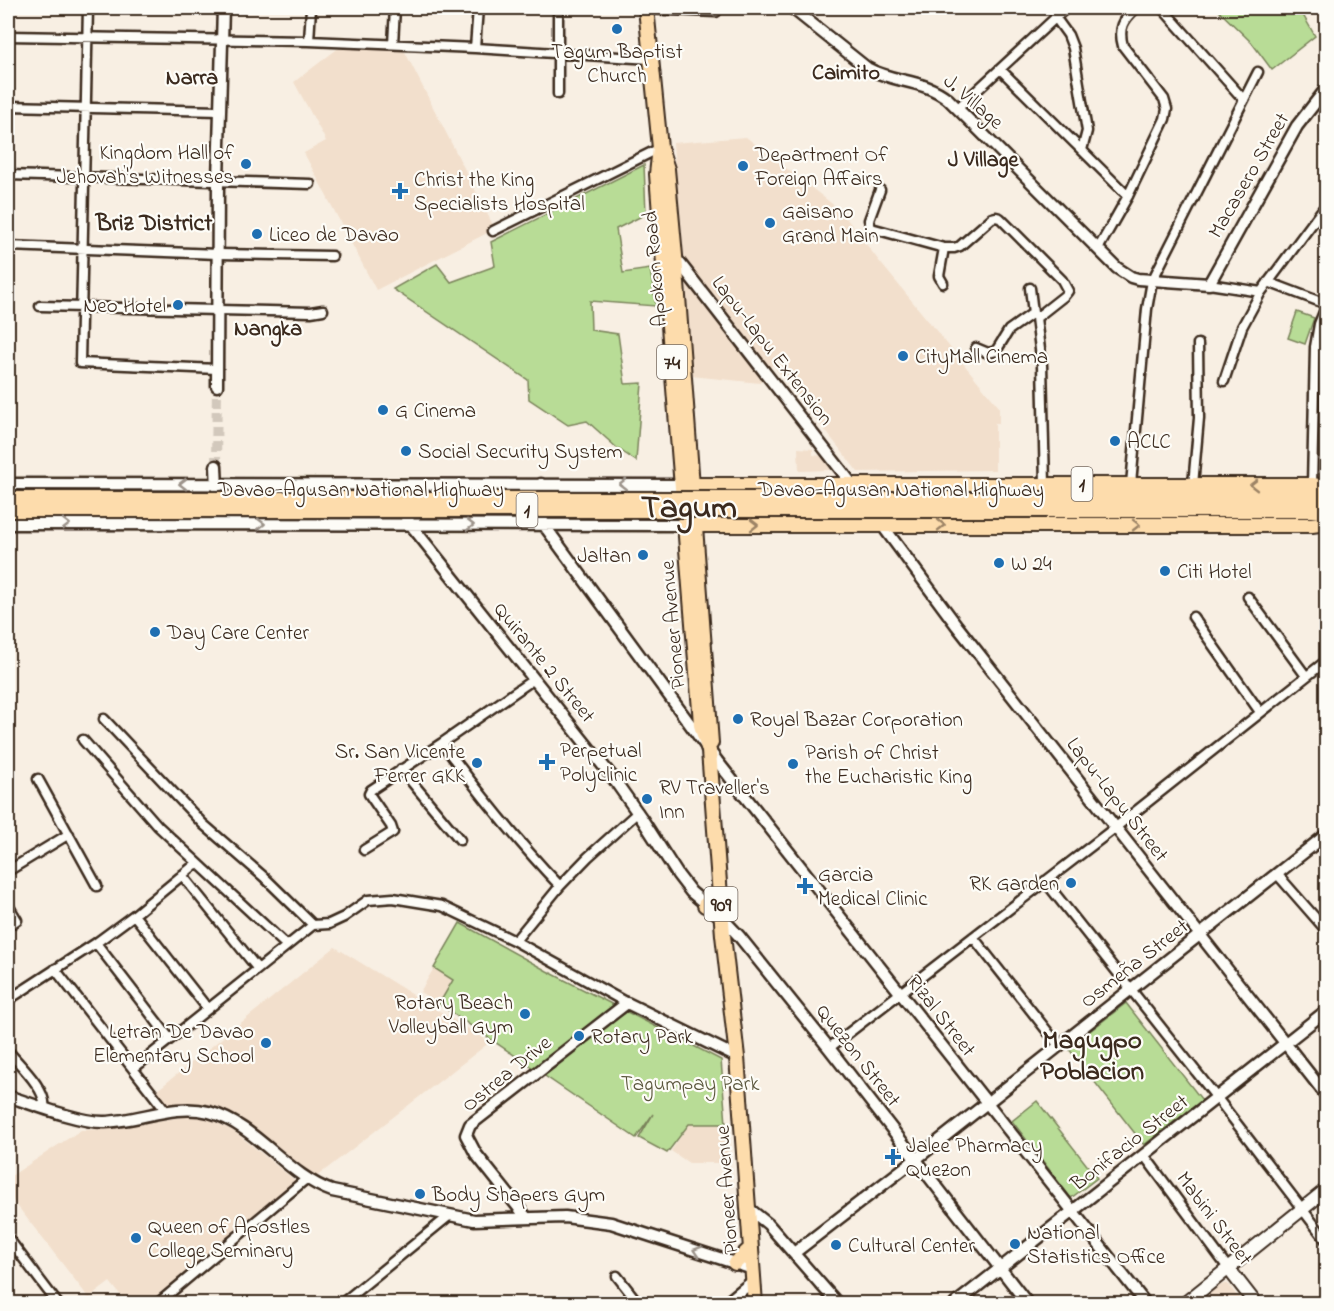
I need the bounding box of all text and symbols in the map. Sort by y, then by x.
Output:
marker: Tagum Baptist Church [610,22,624,36]
place label: Tagum Baptist Church [551,38,683,92]
district label: Caimito [812,58,880,90]
district label: Narra [166,63,218,95]
street label: J. Village [934,68,1010,139]
street label: Macasero Street [1202,108,1298,244]
place label: Kingdom Hall of Jehovah's Witnesses [57,139,234,193]
place label: Department Of Foreign Affairs [754,141,888,197]
district label: J Village [948,145,1019,178]
marker: Kingdom Hall of Jehovah's Witnesses [239,157,253,171]
marker: Department Of Foreign Affairs [736,159,750,173]
place label: Christ the King Specialists Hospital [414,166,585,220]
marker: Christ the King Specialists Hospital [391,182,409,200]
place label: Gaisano Grand Main [782,198,879,252]
district label: Briz District [95,207,213,242]
street label: Apokon Road [636,210,676,328]
marker: Gaisano Grand Main [763,216,777,230]
place label: Liceo de Davao [269,221,399,251]
marker: Liceo de Davao [250,227,264,241]
street label: Lapu-Lapu Extension [703,270,840,432]
place label: Neo Hotel [83,292,166,322]
marker: Neo Hotel [171,298,185,312]
district label: Nangka [234,314,302,347]
place label: CityMall Cinema [915,343,1048,375]
road number: 74 [657,345,687,379]
marker: CityMall Cinema [896,349,910,363]
place label: G Cinema [395,397,476,427]
marker: G Cinema [376,403,390,417]
place label: ACLC [1127,428,1171,458]
marker: ACLC [1108,434,1122,448]
place label: Social Security System [418,438,623,470]
marker: Social Security System [399,444,413,458]
road number: 1 [1072,467,1092,501]
street label: Davao-Agusan National Highway [217,476,504,508]
street label: Davao-Agusan National Highway [757,476,1044,508]
one-way arrow [179,478,188,490]
one-way arrow [619,478,628,490]
one-way arrow [1249,479,1258,491]
district label: Tagum [641,485,737,534]
road number: 1 [516,493,538,527]
one-way arrow [61,518,70,530]
one-way arrow [256,518,265,530]
one-way arrow [465,519,474,531]
one-way arrow [749,519,758,531]
one-way arrow [936,519,945,531]
one-way arrow [1131,519,1140,531]
place label: Jaltan [577,542,631,572]
marker: Jaltan [636,548,650,562]
place label: W 24 [1011,550,1052,580]
marker: W 24 [992,556,1006,570]
place label: Citi Hotel [1177,558,1252,588]
street label: Pioneer Avenue [653,559,695,691]
marker: Citi Hotel [1158,564,1172,578]
street label: Quirante 2 Street [485,596,602,730]
place label: Day Care Center [166,619,309,651]
marker: Day Care Center [148,625,162,639]
place label: Royal Bazar Corporation [750,706,963,738]
marker: Royal Bazar Corporation [731,712,745,726]
street label: Lapu-Lapu Street [1058,731,1175,869]
place label: Perpetual Polyclinic [560,737,642,793]
place label: Sr. San Vicente Ferrer GKK [335,738,466,792]
place label: Parish of Christ the Eucharistic King [805,739,972,795]
marker: Perpetual Polyclinic [538,753,556,771]
marker: Sr. San Vicente Ferrer GKK [470,756,484,770]
marker: Parish of Christ the Eucharistic King [786,757,800,771]
place label: RV Traveller's Inn [659,774,770,828]
marker: RV Traveller's Inn [640,792,654,806]
place label: Garcia Medical Clinic [818,861,928,915]
place label: RK Garden [969,870,1059,900]
marker: RK Garden [1064,876,1078,890]
marker: Garcia Medical Clinic [796,877,814,895]
road number: 909 [704,887,738,921]
street label: Osmeña Street [1075,913,1196,1016]
street label: Rizal Street [899,969,982,1064]
place label: Rotary Beach Volleyball Gym [388,989,513,1045]
street label: Quezon Street [808,998,907,1114]
marker: Rotary Beach Volleyball Gym [518,1007,532,1021]
place label: Letran De Davao Elementary School [93,1018,254,1074]
district label: Magugpo Poblacion [1040,1022,1144,1092]
place label: Rotary Park [591,1023,694,1055]
street label: Ostrea Drive [456,1029,559,1120]
marker: Rotary Park [572,1029,586,1043]
marker: Letran De Davao Elementary School [259,1036,273,1050]
park label: Tagumpay Park [621,1070,760,1102]
street label: Bonifacio Street [1064,1088,1196,1200]
street label: Pioneer Avenue [708,1124,747,1255]
place label: Jalee Pharmacy Quezon [906,1132,1043,1186]
marker: Jalee Pharmacy Quezon [884,1148,902,1166]
street label: Mabini Street [1168,1166,1259,1273]
place label: Body Shapers Gym [431,1181,605,1213]
marker: Body Shapers Gym [413,1187,427,1201]
place label: Queen of Apostles College Seminary [148,1213,310,1269]
place label: National Statistics Office [1027,1219,1166,1273]
marker: Queen of Apostles College Seminary [129,1231,143,1245]
place label: Cultural Center [848,1232,975,1262]
marker: National Statistics Office [1008,1237,1022,1251]
marker: Cultural Center [829,1238,843,1252]
one-way arrow [692,1246,703,1258]

